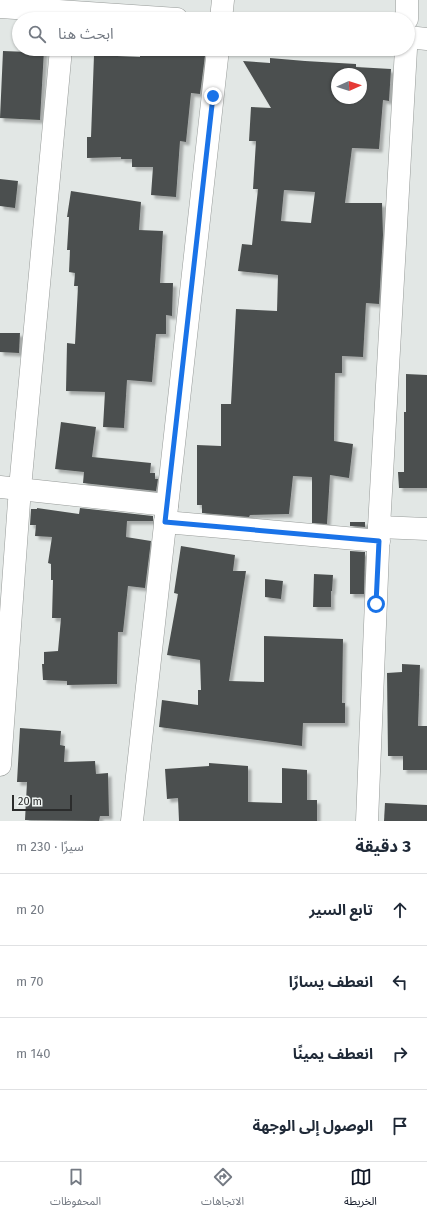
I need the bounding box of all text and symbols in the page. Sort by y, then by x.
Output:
search box [12,12,415,56]
icon: search [26,23,48,45]
text: ابحث هنا [58,25,114,43]
north arrow [331,68,367,104]
route end [204,87,222,105]
route start [367,595,385,613]
scale bar [12,793,72,812]
text: 20 m [18,795,42,808]
text: 3 دقيقة [355,836,411,857]
text: سيرًا · 230 m [16,839,84,854]
icon: ahead [389,899,411,921]
text: تابع السير [309,901,373,919]
text: 20 m [16,902,44,917]
icon: left [389,971,411,993]
text: انعطف يسارًا [289,973,373,991]
text: 70 m [16,974,43,989]
icon: right [389,1043,411,1065]
text: انعطف يمينًا [293,1045,373,1063]
text: 140 m [16,1046,50,1061]
icon: arrive [389,1115,411,1137]
text: الوصول إلى الوجهة [253,1117,373,1135]
tab: المحفوظات [50,1166,101,1213]
tab: الاتجاهات [201,1166,244,1213]
tab: الخريطة [344,1166,377,1213]

